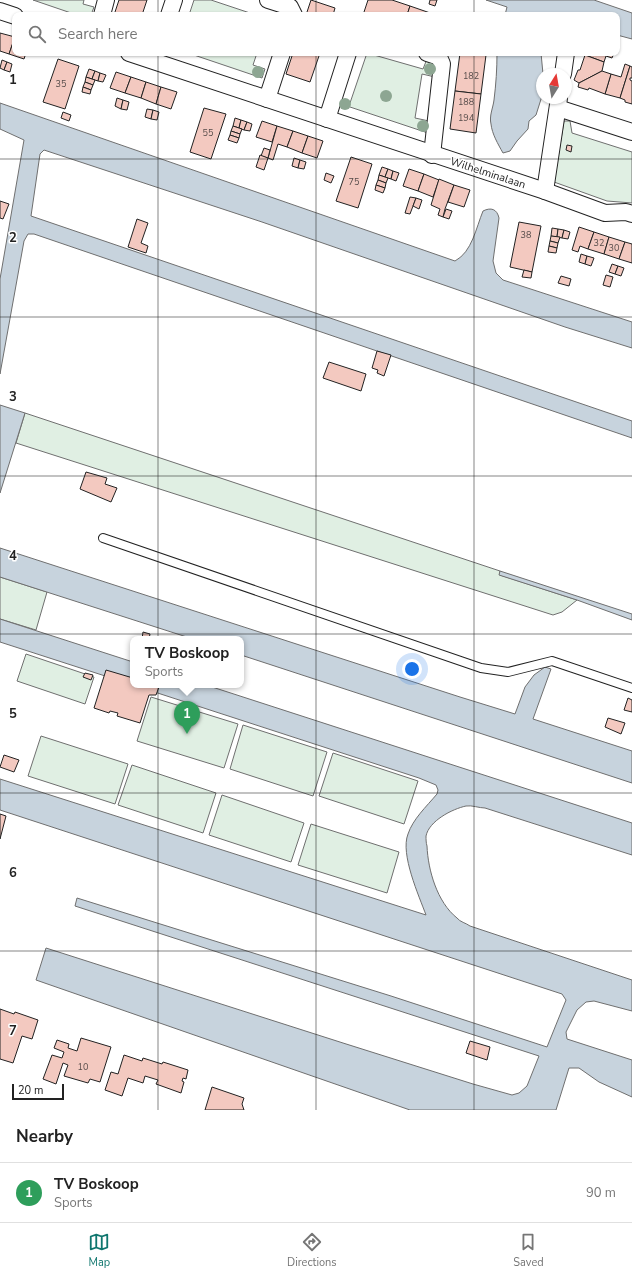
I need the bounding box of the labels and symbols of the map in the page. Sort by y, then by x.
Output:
north arrow [536,68,572,104]
house number: 182 [463,70,479,82]
text: 1 [9,71,17,89]
house number: 35 [56,78,66,90]
house number: 188 [458,96,474,108]
house number: 194 [458,112,475,124]
house number: 55 [203,127,213,139]
street label: Wilhelminalaan [448,154,528,192]
house number: 75 [349,176,359,188]
text: 2 [9,229,17,247]
house number: 38 [521,229,531,241]
house number: 32 [594,237,604,249]
house number: 30 [609,242,619,254]
text: 3 [9,388,17,406]
text: 4 [9,547,17,565]
your location [402,659,422,679]
pin: 1 [174,701,200,734]
text: 5 [9,705,17,723]
text: 6 [9,864,17,882]
text: 7 [9,1022,17,1040]
house number: 10 [78,1061,88,1073]
scale bar [12,1082,64,1101]

